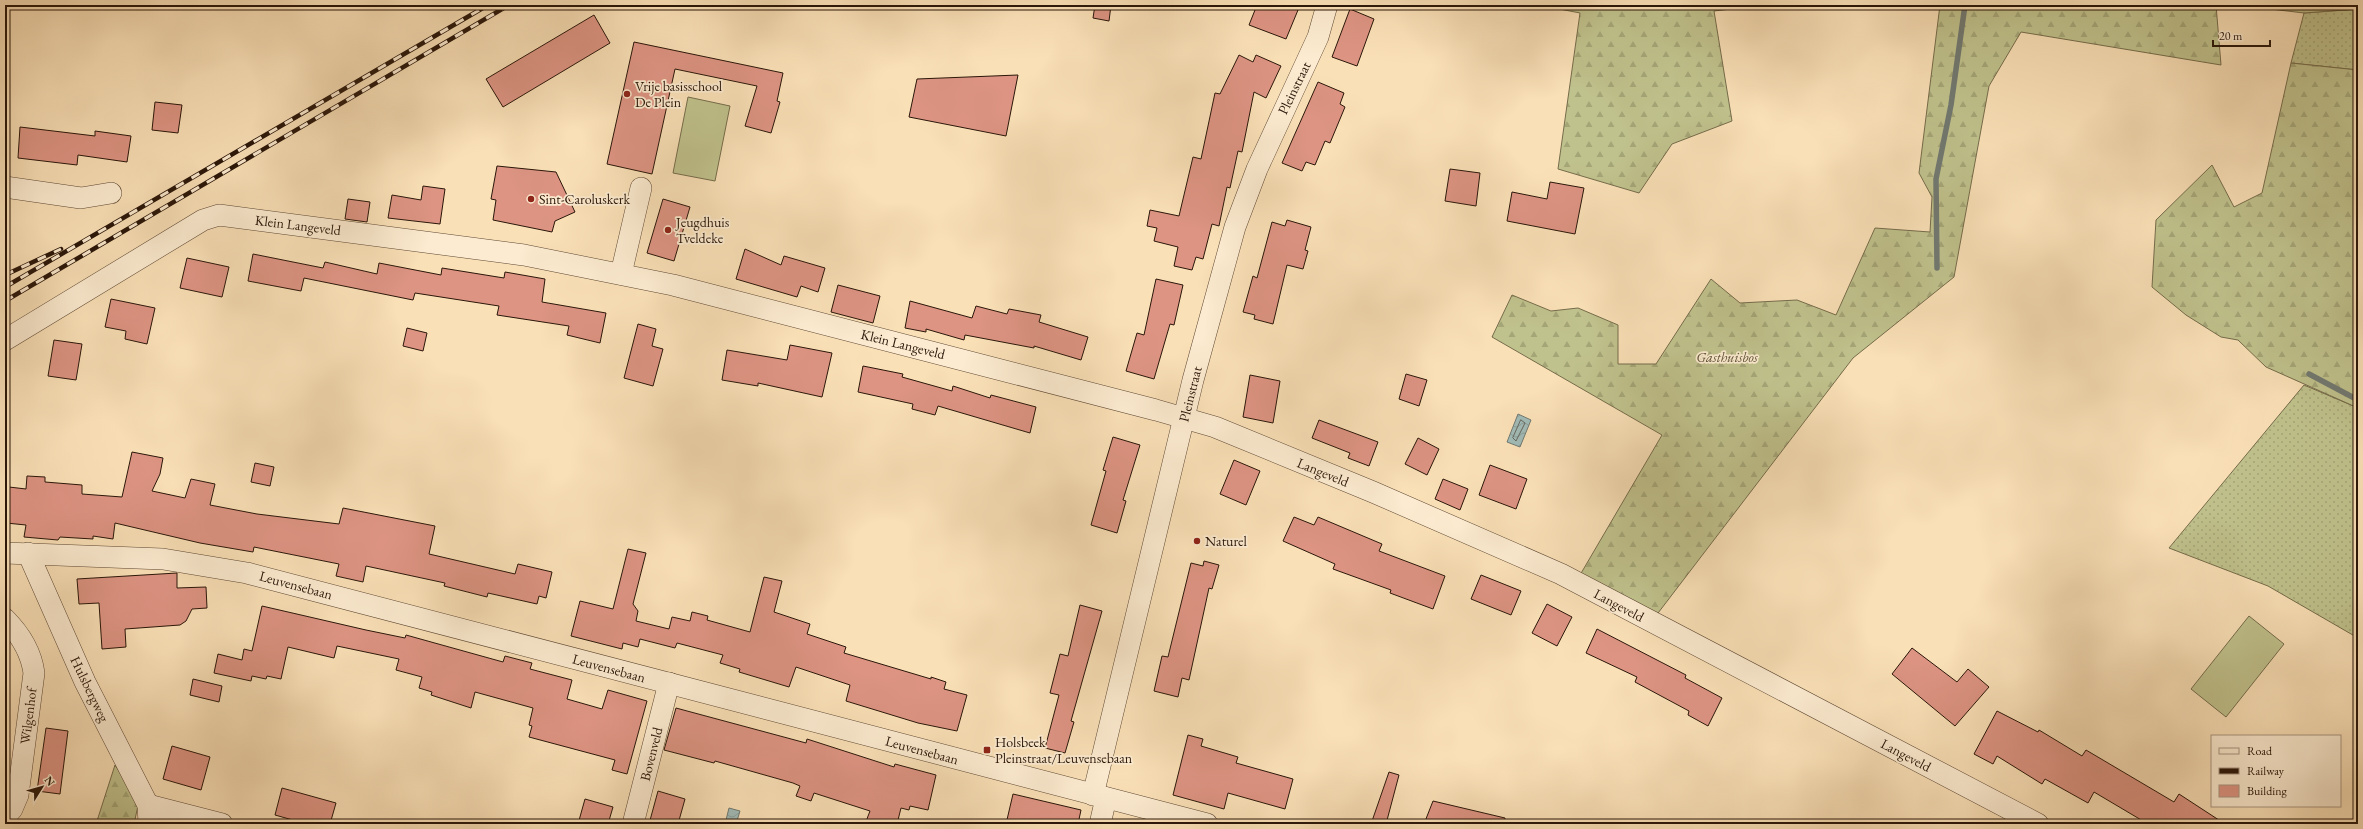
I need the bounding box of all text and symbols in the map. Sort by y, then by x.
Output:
scale bar [2213,22,2270,48]
text: 20 m [2219,28,2243,44]
street label: Pleinstraat [1274,58,1315,117]
place label: Vrije basisschool De Plein [635,77,723,111]
marker: Vrije basisschool De Plein [622,89,632,99]
place label: Sint-Caroluskerk [539,190,630,208]
marker: Sint-Caroluskerk [526,194,536,204]
street label: Klein Langeveld [254,211,343,239]
place label: Jeugdhuis Tveldeke [675,213,730,247]
marker: Jeugdhuis Tveldeke [663,225,673,235]
street label: Klein Langeveld [859,325,948,363]
park label: Gasthuisbos [1696,348,1758,366]
street label: Pleinstraat [1174,364,1206,424]
street label: Langeveld [1294,453,1352,491]
place label: Naturel [1205,532,1248,550]
marker: Naturel [1192,536,1202,546]
street label: Leuvensebaan [257,567,335,604]
street label: Langeveld [1591,584,1648,626]
street label: Leuvensebaan [570,650,648,687]
street label: Hulsbergweg [66,653,114,726]
street label: Wilgenhof [16,685,41,745]
street label: Bovenveld [636,724,667,783]
street label: Leuvensebaan [883,732,961,769]
place label: Holsbeek Pleinstraat/Leuvensebaan [995,733,1133,767]
street label: Langeveld [1878,734,1935,776]
legend [2211,735,2341,807]
text: Road [2247,743,2273,759]
marker: Holsbeek Pleinstraat/Leuvensebaan [982,745,992,755]
text: Railway [2247,763,2285,779]
north arrow [22,767,62,807]
text: N [42,773,58,789]
text: Building [2247,783,2288,799]

